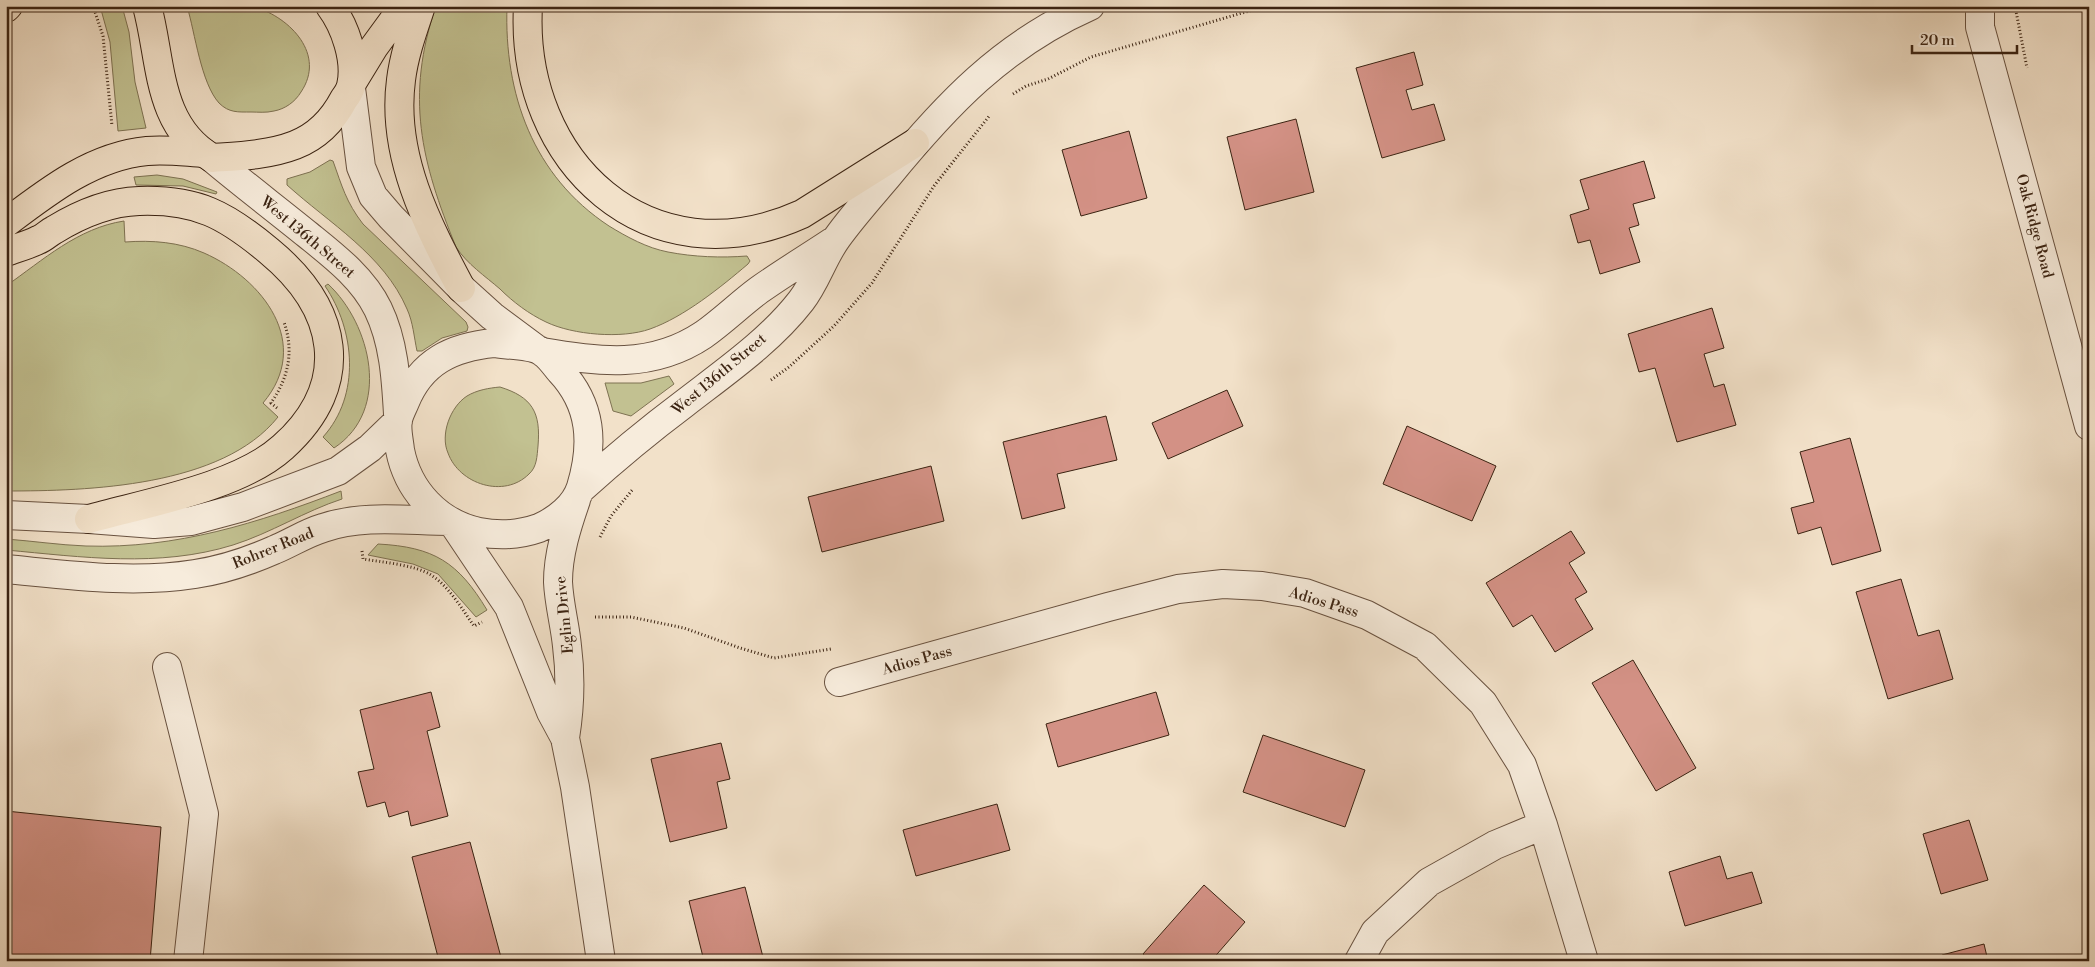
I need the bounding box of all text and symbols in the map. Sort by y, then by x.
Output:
scale bar [1912,22,2018,54]
text: 20 m [1920,31,1955,50]
street label: Oak Ridge Road [2011,172,2058,281]
street label: West 136th Street [256,192,359,283]
street label: West 136th Street [667,329,771,420]
street label: Rohrer Road [230,523,317,573]
street label: Eglin Drive [551,575,578,655]
street label: Adios Pass [1286,583,1361,622]
street label: Adios Pass [879,641,954,680]

